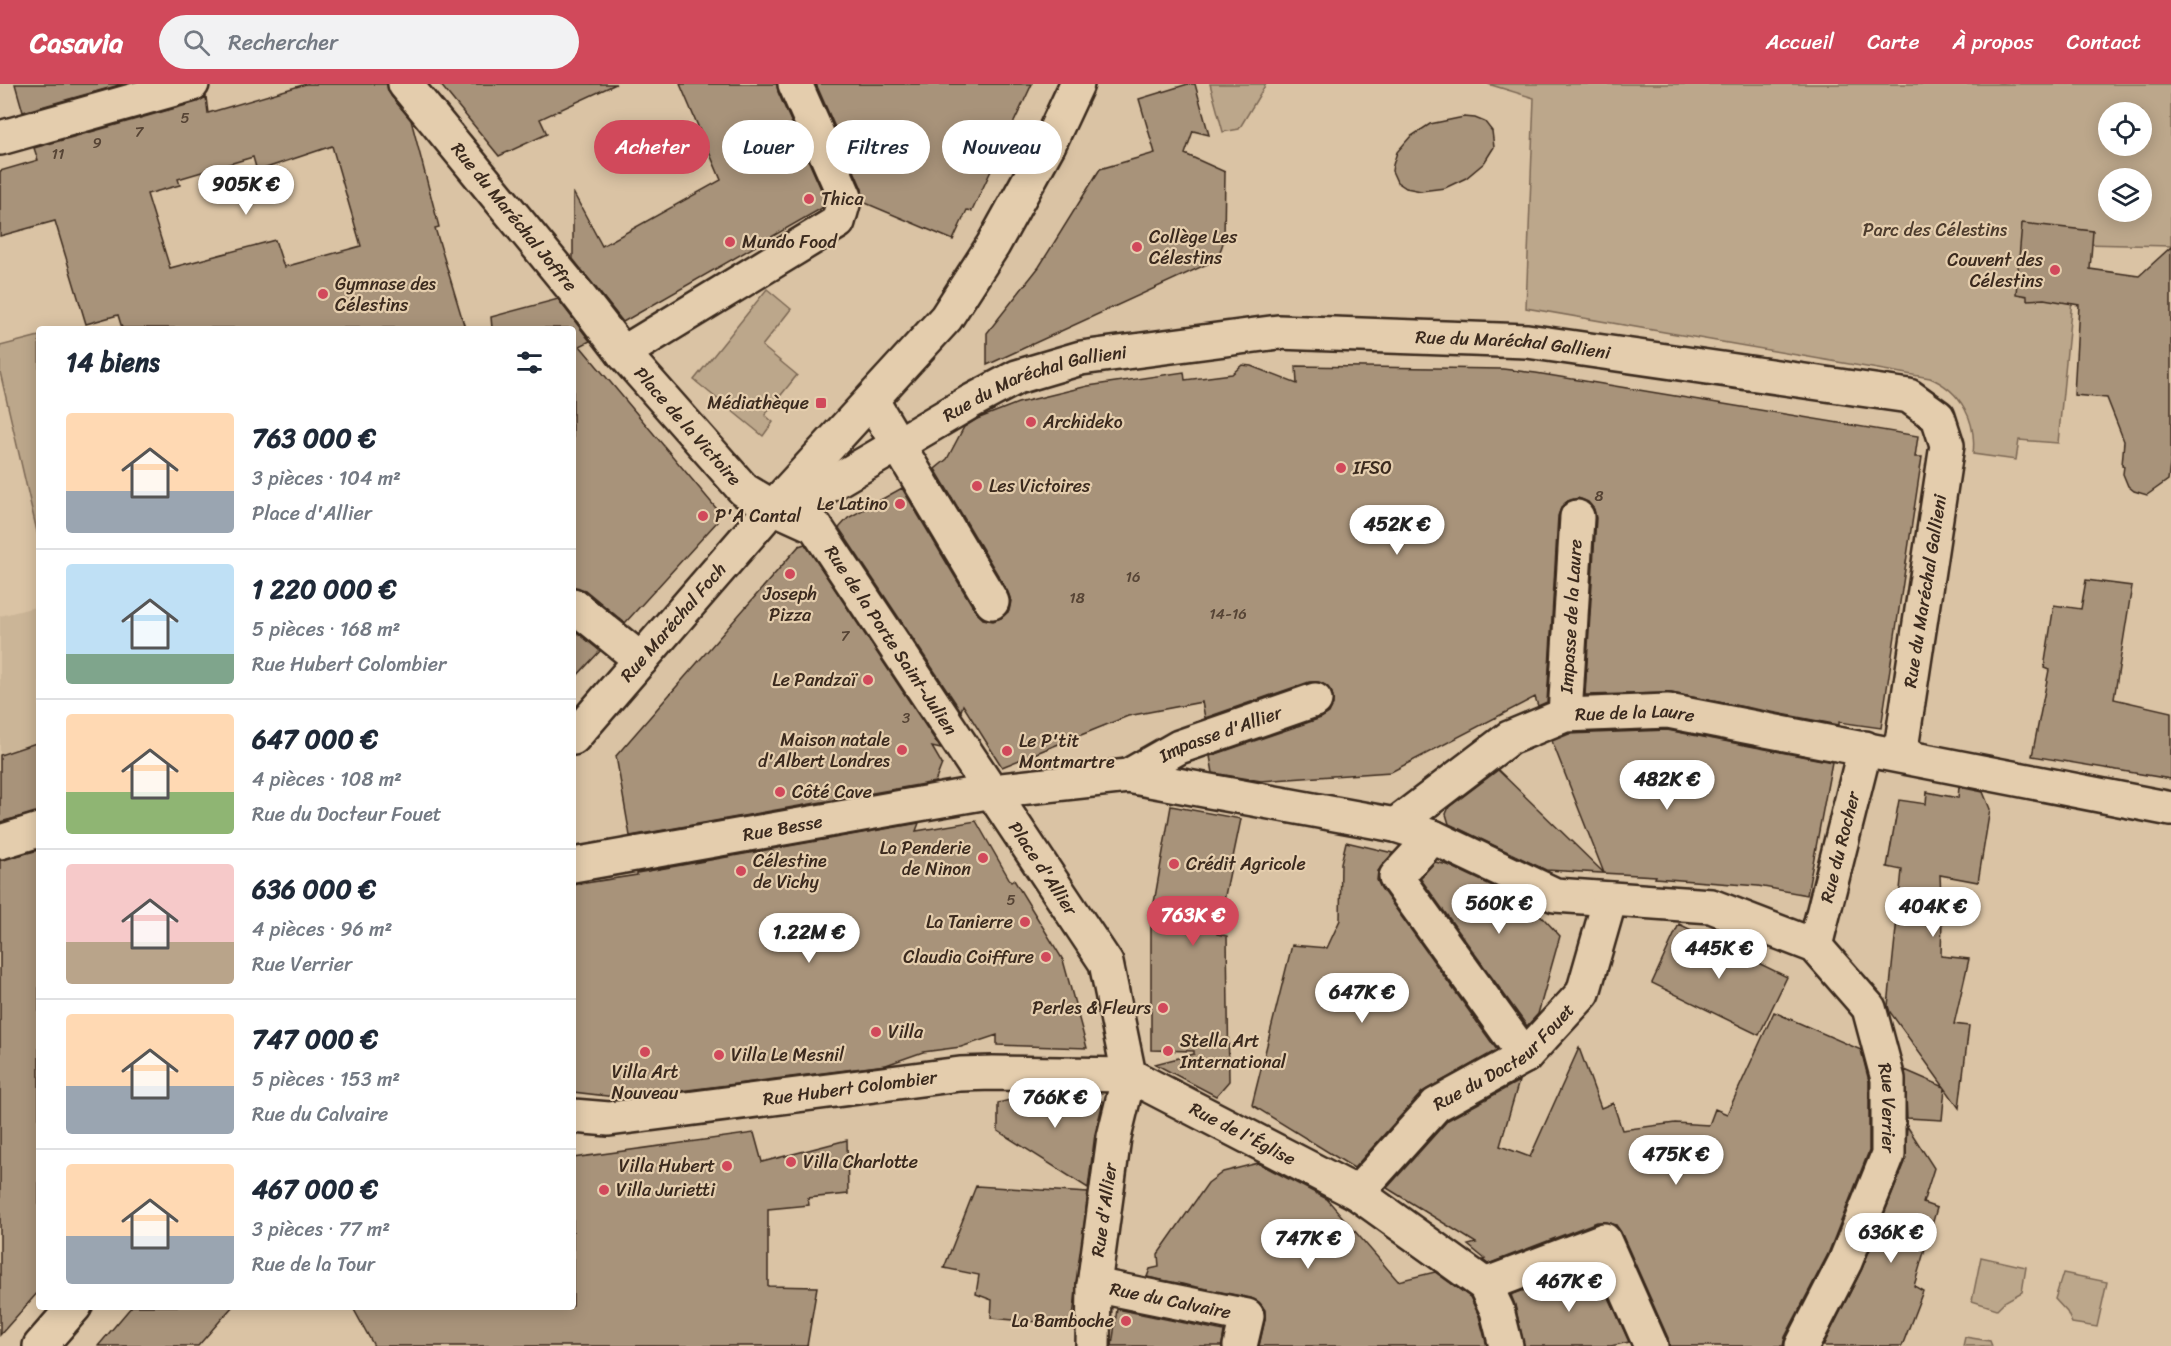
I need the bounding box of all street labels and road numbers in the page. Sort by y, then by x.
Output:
street label: Rue du Maréchal Joffre [443,135,586,299]
street label: Rue du Maréchal Gallieni [1415,321,1613,369]
street label: Rue du Maréchal Gallieni [936,336,1130,431]
street label: Place de la Victoire [626,359,750,494]
street label: Rue du Maréchal Gallieni [1894,491,1956,690]
street label: Impasse de la Laure [1550,538,1592,695]
street label: Rue de la Porte Saint-Julien [816,539,966,742]
street label: Rue Maréchal Foch [612,555,734,690]
street label: Rue de la Laure [1574,695,1698,732]
street label: Impasse d'Allier [1152,696,1288,772]
street label: Rue du Rocher [1811,787,1870,906]
street label: Rue Besse [740,805,825,851]
street label: Place d'Allier [1000,814,1087,923]
street label: Rue du Docteur Fouet [1427,995,1583,1120]
street label: Rue Verrier [1868,1059,1905,1155]
street label: Rue Hubert Colombier [761,1061,940,1115]
street label: Rue de l'Église [1184,1093,1302,1175]
street label: Rue d'Allier [1082,1159,1127,1259]
street label: Rue du Calvaire [1107,1273,1234,1328]

